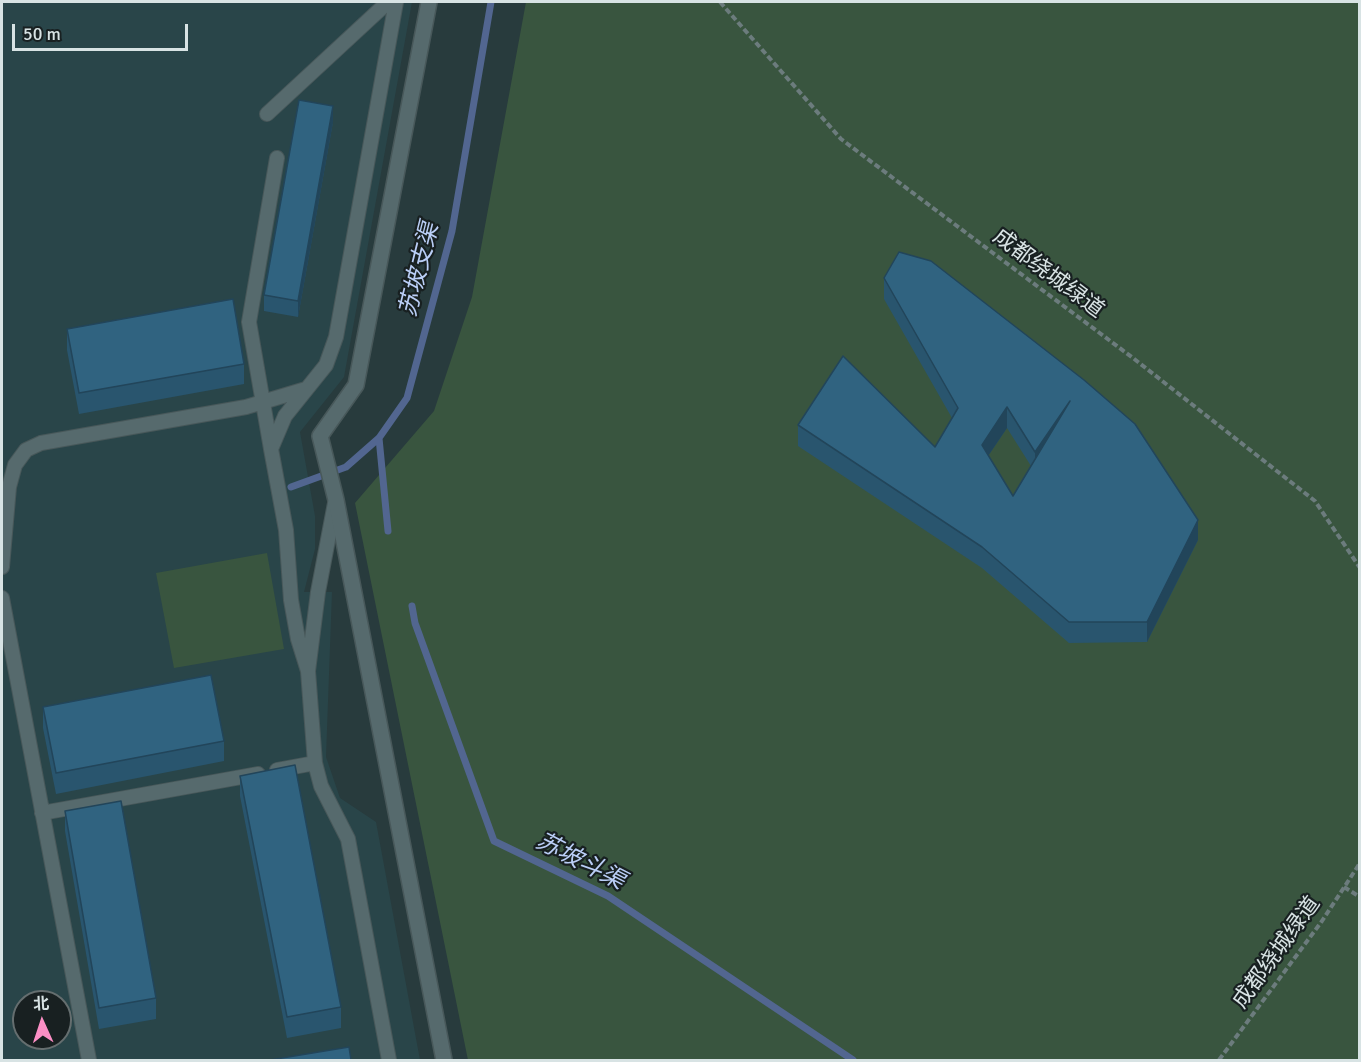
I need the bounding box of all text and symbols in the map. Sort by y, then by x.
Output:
scale bar [15,12,190,50]
text: 50 m [23,23,61,45]
water label: 苏坡支渠 [394,220,446,320]
street label: 成都绕城绿道 [987,224,1109,324]
water label: 苏坡斗渠 [531,827,629,897]
street label: 成都绕城绿道 [1228,892,1326,1014]
north arrow [12,990,72,1050]
text: 北 [33,994,50,1014]

